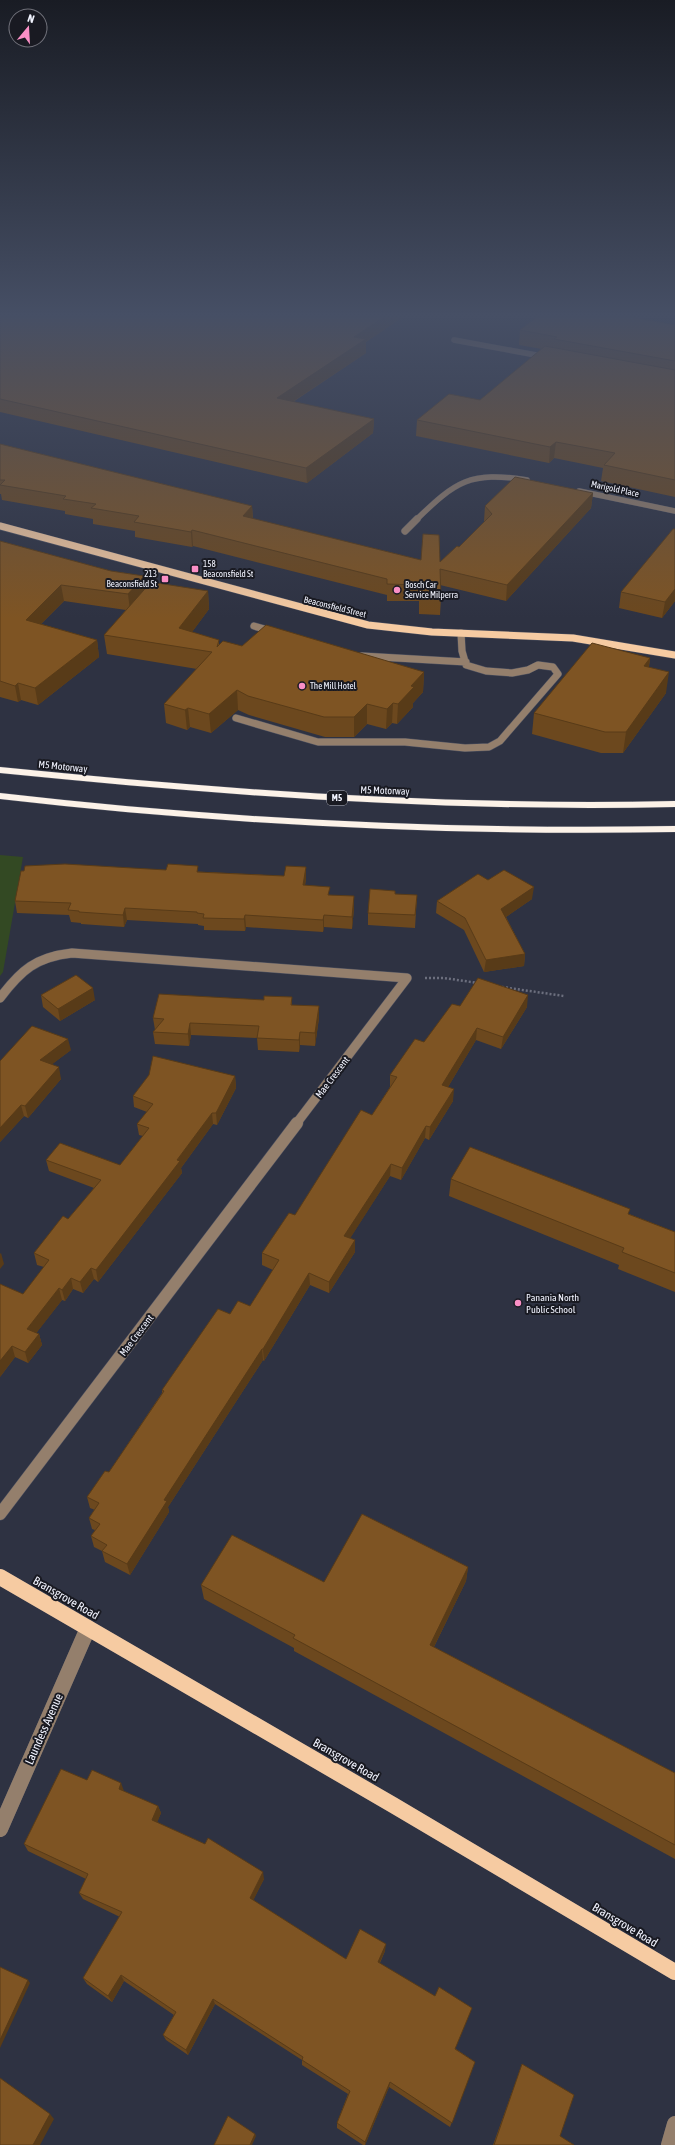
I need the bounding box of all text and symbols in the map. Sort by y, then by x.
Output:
north arrow [8,8,48,48]
text: N [26,12,36,25]
street label: Marigold Place [590,479,640,499]
place label: 158 Beaconsfield St [203,559,254,579]
marker: 158 Beaconsfield St [190,564,200,574]
place label: 213 Beaconsfield St [107,569,157,589]
marker: 213 Beaconsfield St [160,574,170,584]
place label: Bosch Car Service Milperra [405,580,458,600]
marker: Bosch Car Service Milperra [392,585,402,595]
street label: Beaconsfield Street [303,594,368,620]
marker: The Mill Hotel [297,681,307,691]
place label: The Mill Hotel [310,681,357,691]
street label: M5 Motorway [38,758,88,775]
street label: M5 Motorway [360,784,410,797]
road number: M5 [327,791,347,805]
street label: Mae Crescent [313,1054,352,1100]
place label: Panania North Public School [526,1292,579,1315]
marker: Panania North Public School [513,1298,523,1308]
street label: Mae Crescent [117,1312,156,1358]
street label: Bransgrove Road [31,1574,101,1622]
street label: Laundess Avenue [22,1691,66,1767]
street label: Bransgrove Road [311,1736,381,1784]
street label: Bransgrove Road [590,1900,660,1950]

